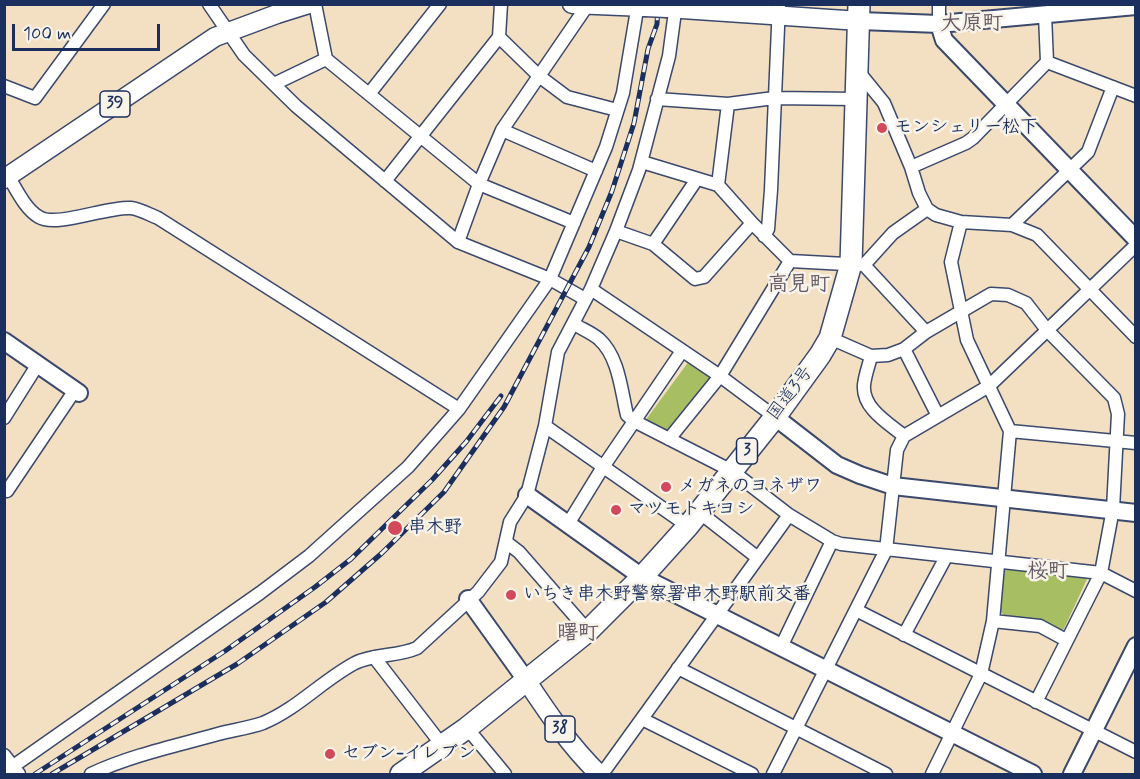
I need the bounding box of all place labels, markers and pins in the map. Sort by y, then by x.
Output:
place label: モンシェリー松下 [894,117,1038,139]
marker: モンシェリー松下 [875,121,889,135]
place label: メガネのヨネザワ [678,476,822,498]
marker: メガネのヨネザワ [659,480,673,494]
place label: マツモトキヨシ [628,499,754,521]
marker: マツモトキヨシ [609,503,623,517]
place label: 串木野 [408,517,462,539]
marker: 串木野 [386,519,404,537]
place label: いちき串木野警察署串木野駅前交番 [523,584,811,606]
marker: いちき串木野警察署串木野駅前交番 [504,588,518,602]
place label: セブン-イレブン [342,743,476,765]
marker: セブン-イレブン [323,747,337,761]

